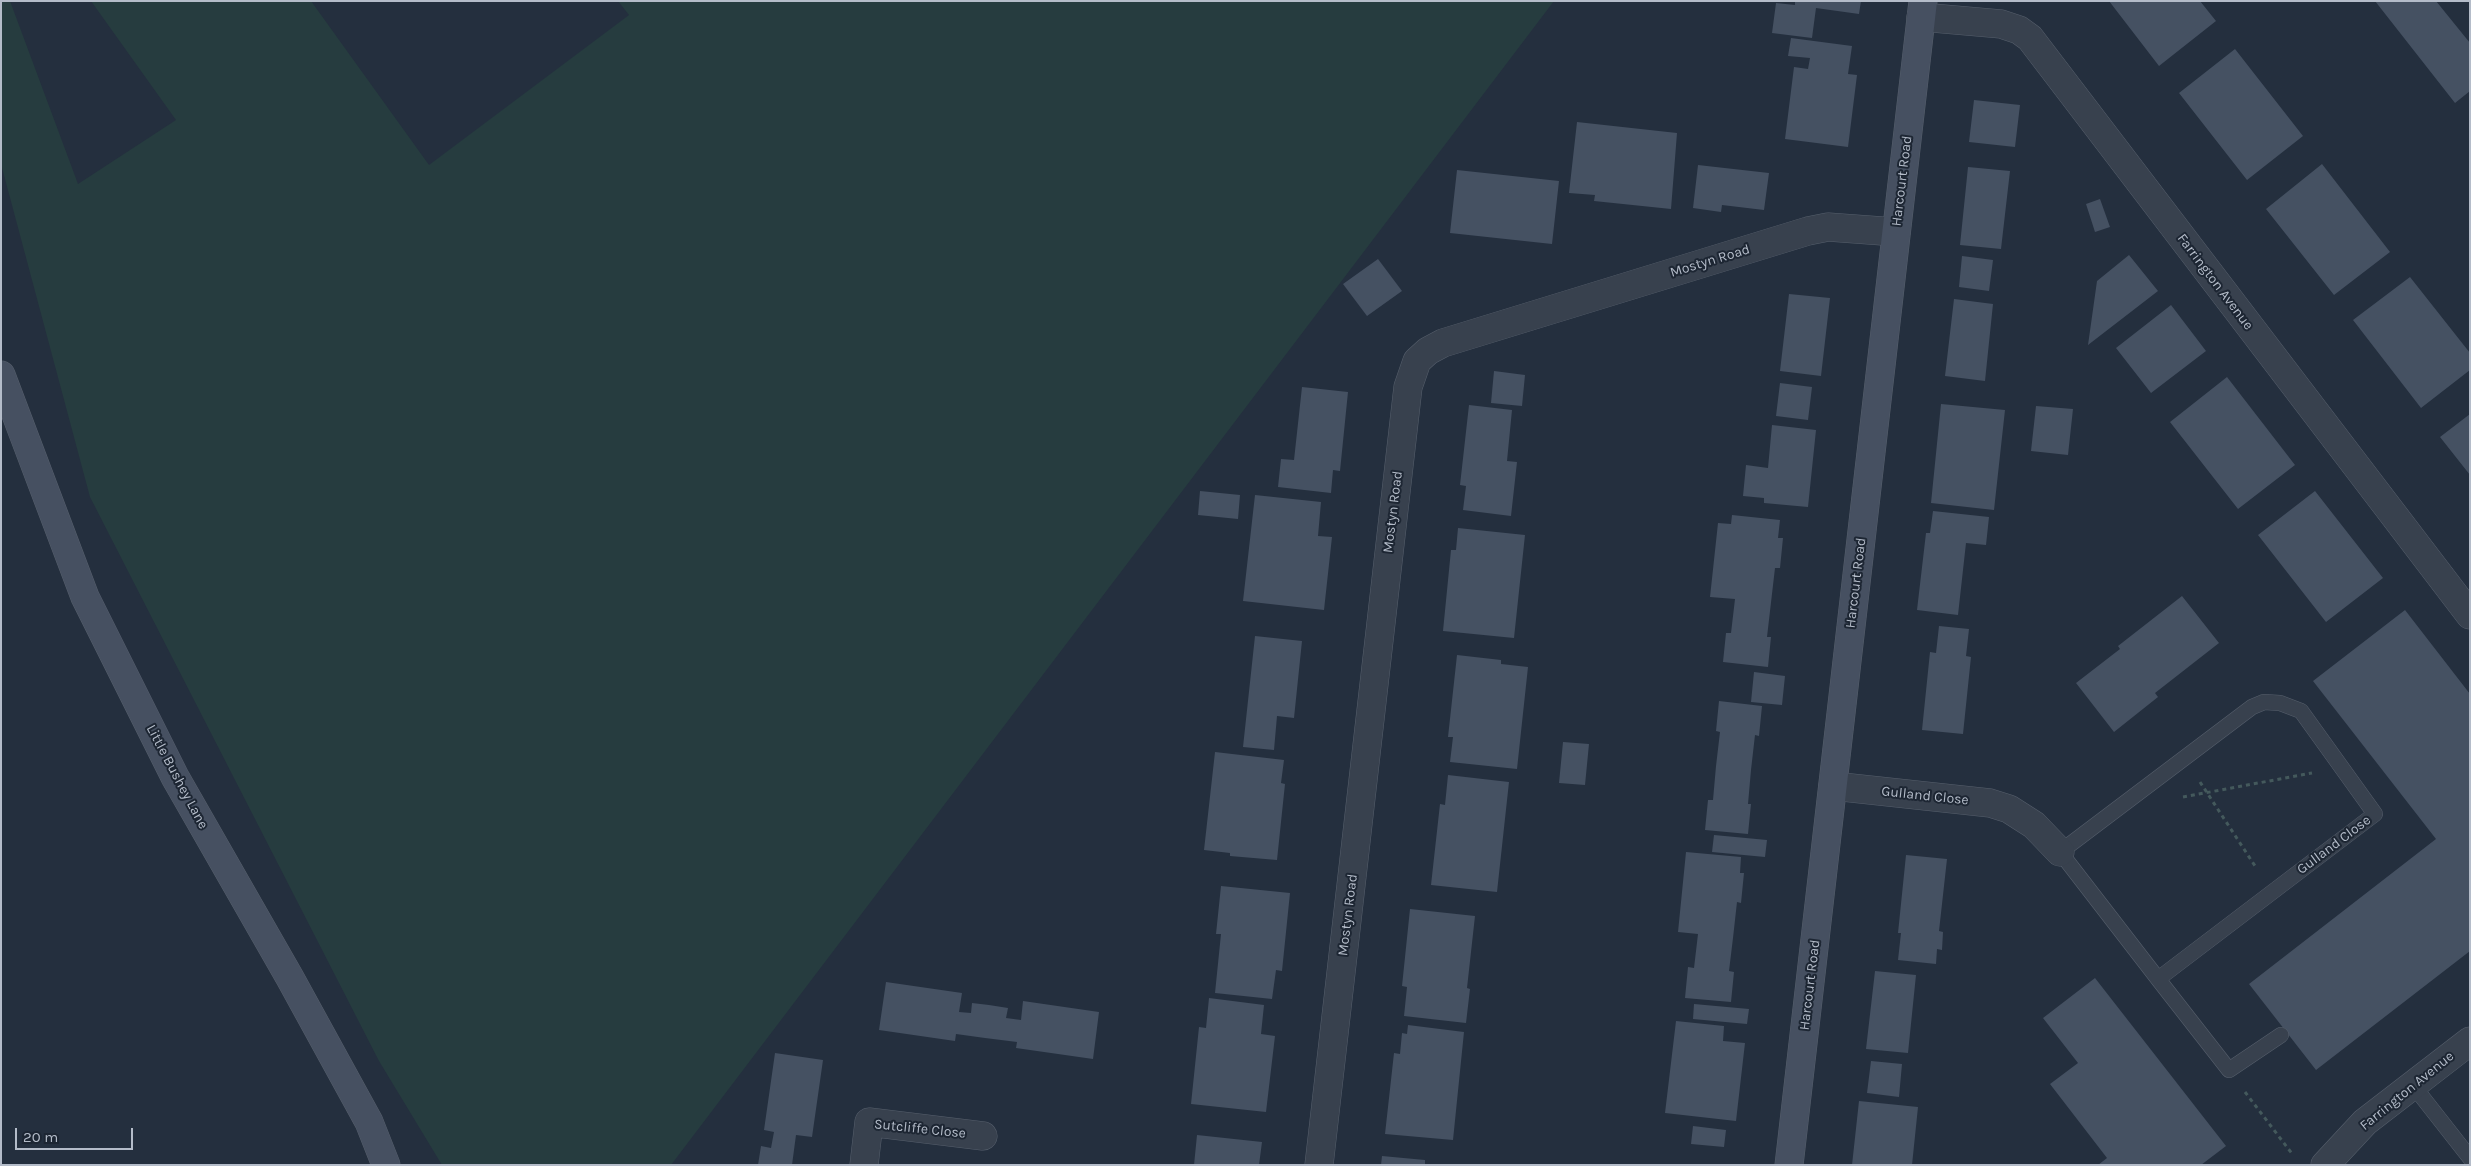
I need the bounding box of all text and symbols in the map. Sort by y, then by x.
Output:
street label: Harcourt Road [1888,135,1916,227]
street label: Farrington Avenue [2173,231,2257,333]
street label: Mostyn Road [1668,241,1752,281]
street label: Mostyn Road [1380,470,1406,554]
street label: Harcourt Road [1842,537,1870,629]
street label: Little Bushey Lane [142,722,212,832]
street label: Gulland Close [1880,783,1970,809]
street label: Gulland Close [2294,812,2374,878]
street label: Mostyn Road [1335,873,1361,957]
street label: Harcourt Road [1796,939,1824,1031]
street label: Farrington Avenue [2357,1048,2457,1134]
street label: Sutcliffe Close [873,1116,967,1142]
scale bar [18,1118,135,1150]
text: 20 m [23,1128,58,1146]

